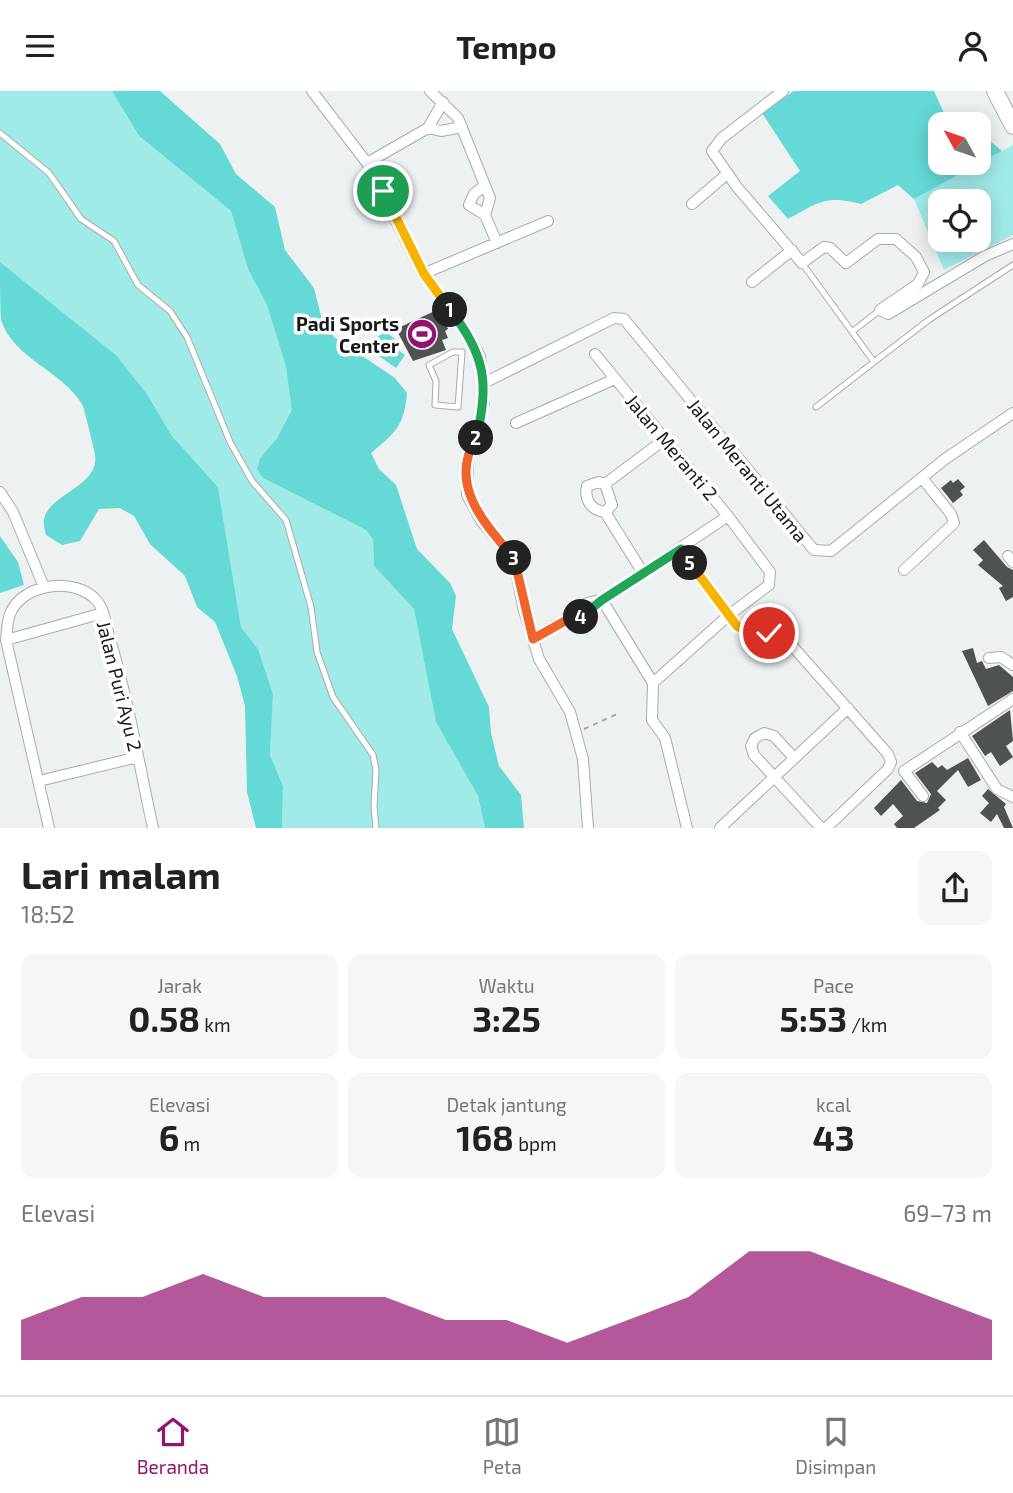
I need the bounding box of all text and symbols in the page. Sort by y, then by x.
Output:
icon: menu [21,27,59,65]
text: Tempo [456,27,557,65]
icon: person [954,27,992,65]
north arrow [928,112,990,175]
map controls [928,112,991,252]
pin [353,161,413,221]
icon: arrive [364,172,402,210]
button: locate [928,189,991,252]
pin: 1 [433,293,468,327]
text: 1 [445,298,454,321]
place label: Padi Sports Center [296,312,399,357]
sports icon: Padi Sports Center [405,317,439,351]
street label: Jalan Meranti 2 [621,389,723,505]
street label: Jalan Meranti Utama [683,394,813,546]
pin: 2 [458,421,494,455]
text: 2 [470,426,481,449]
pin: 3 [496,540,532,575]
pin: 5 [672,545,708,581]
text: 3 [508,546,519,569]
text: 5 [684,551,695,574]
pin: 4 [564,599,598,635]
pin [739,603,799,663]
text: 4 [574,605,587,628]
icon: check [750,614,788,652]
street label: Jalan Puri Ayu 2 [93,618,147,754]
text: Lari malam [21,851,221,897]
button: share [918,851,992,925]
text: 18:52 [21,900,75,928]
text: Jarak [157,974,202,997]
text: Waktu [479,974,534,997]
text: Pace [813,974,854,997]
text: 0.58 [128,997,200,1039]
text: 3:25 [472,997,541,1039]
text: 5:53 [780,997,847,1039]
text: km [200,1013,231,1036]
text: /km [847,1013,887,1036]
text: Elevasi [149,1093,210,1116]
text: Detak jantung [446,1093,567,1116]
text: kcal [816,1093,851,1116]
text: 6 [159,1116,179,1158]
text: 168 [456,1116,514,1158]
text: 43 [812,1116,855,1158]
text: m [179,1132,200,1155]
text: bpm [514,1132,557,1155]
text: Elevasi [21,1199,95,1227]
text: 69–73 m [903,1199,992,1227]
tab: Beranda [137,1413,209,1478]
tab: Peta [483,1413,522,1478]
tab: Disimpan [795,1413,876,1478]

